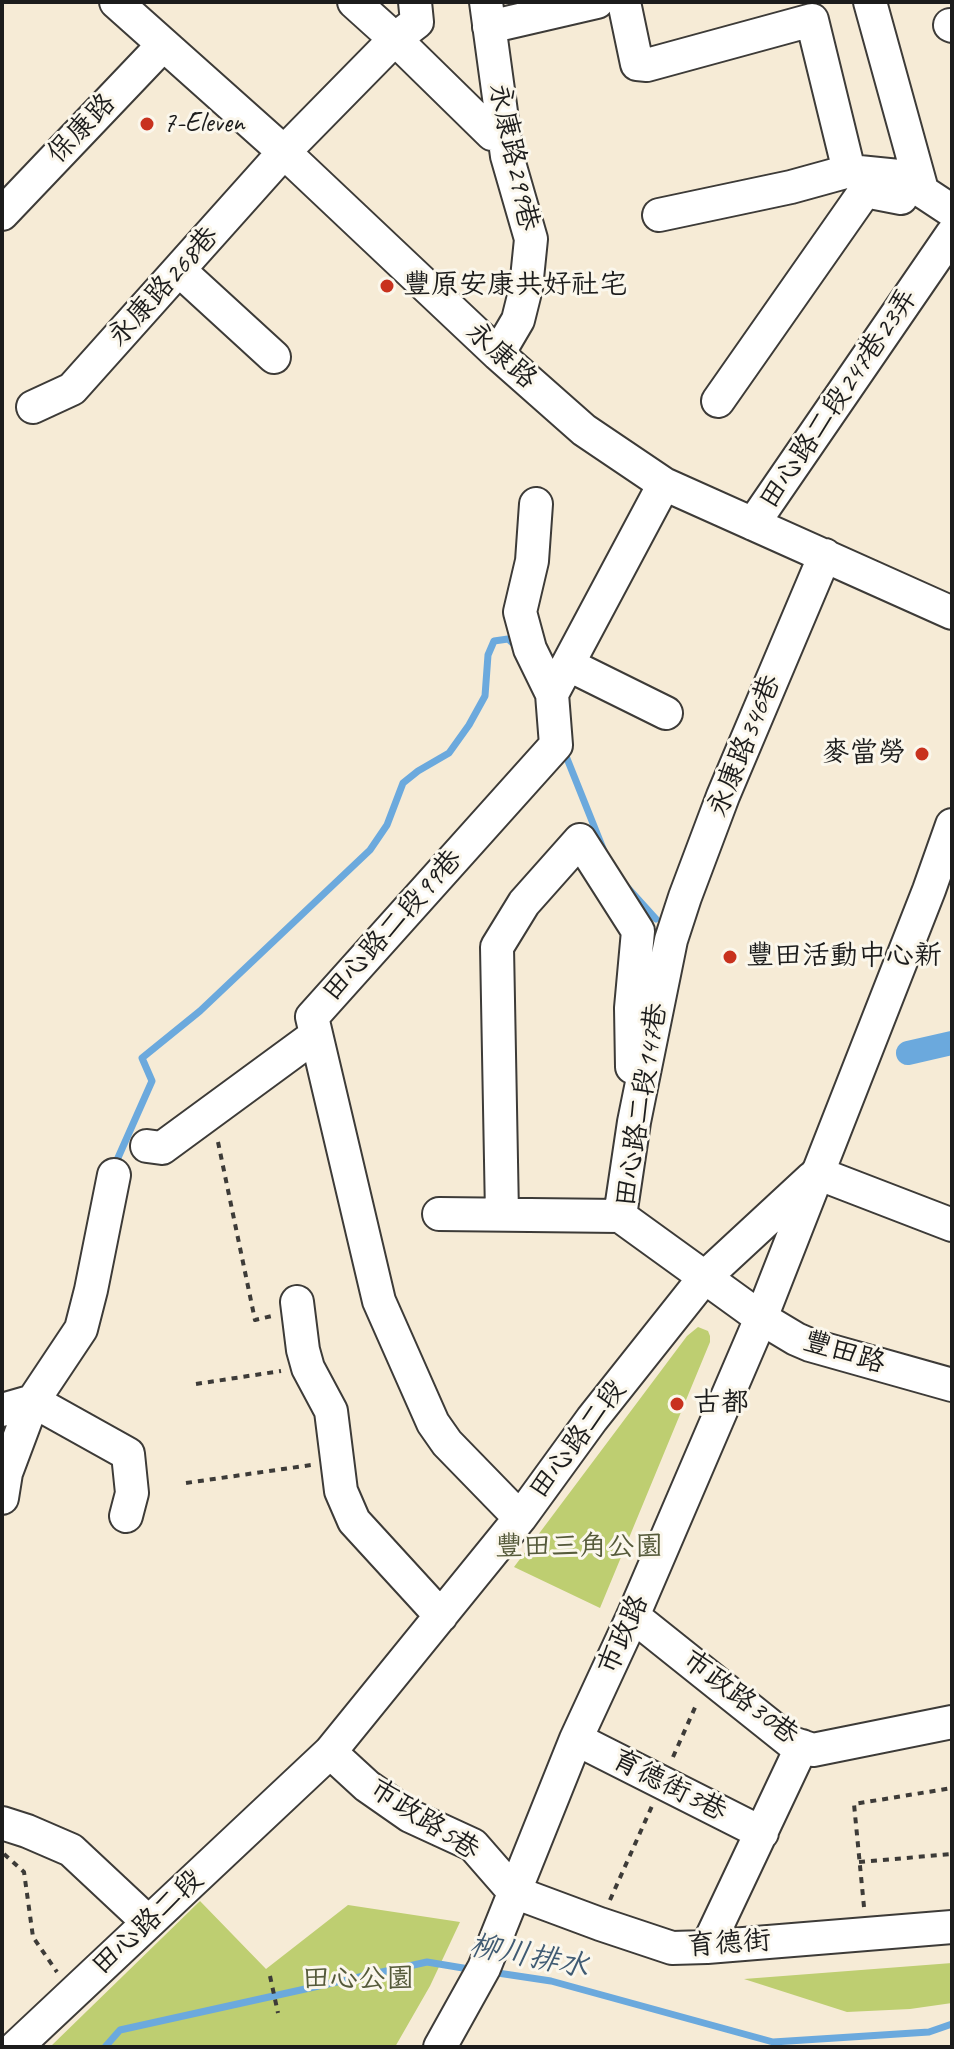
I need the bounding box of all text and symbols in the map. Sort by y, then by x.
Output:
street label: 永康路299巷 [481,80,545,234]
street label: 保康路 [41,87,123,171]
place label: 7-Eleven [163,107,244,141]
marker: 7-Eleven [138,115,156,133]
street label: 永康路268巷 [101,220,227,354]
place label: 豐原安康共好社宅 [403,269,627,303]
marker: 豐原安康共好社宅 [378,277,396,295]
street label: 田心路二段247巷23弄 [753,282,925,516]
street label: 永康路 [459,315,543,397]
street label: 永康路346巷 [701,670,789,822]
place label: 麥當勞 [822,737,906,771]
marker: 麥當勞 [913,745,931,763]
street label: 田心路二段99巷 [316,843,470,1009]
place label: 豐田活動中心新 [746,940,942,974]
marker: 豐田活動中心新 [721,948,739,966]
street label: 田心路二段147巷 [609,1001,675,1209]
street label: 豐田路 [799,1325,889,1381]
street label: 田心路二段 [522,1374,634,1506]
place label: 古都 [693,1387,749,1421]
marker: 古都 [668,1395,686,1413]
park label: 豐田三角公園 [495,1531,663,1565]
street label: 市政路 [592,1590,656,1680]
street label: 市政路30巷 [675,1643,805,1753]
street label: 育德街3巷 [606,1743,732,1829]
street label: 市政路5巷 [363,1772,485,1868]
street label: 田心路二段 [85,1863,211,1983]
street label: 育德街 [686,1924,772,1964]
water label: 柳川排水 [467,1928,591,1986]
park label: 田心公園 [302,1963,414,1997]

